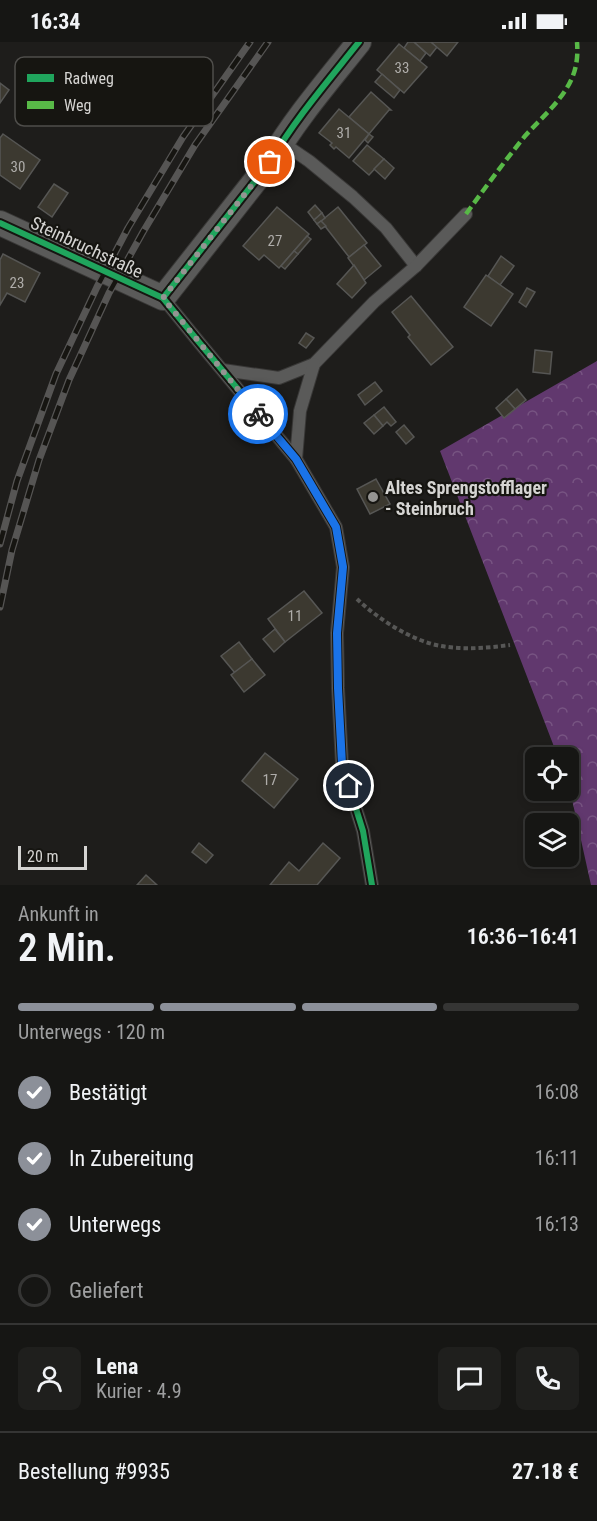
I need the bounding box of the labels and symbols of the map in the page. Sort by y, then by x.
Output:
legend [15,57,213,126]
house number: 33 [395,59,409,77]
text: Radweg [64,69,114,88]
text: Weg [64,96,91,115]
house number: 31 [337,124,351,142]
pin [244,136,295,187]
house number: 30 [11,158,25,176]
street label: Steinbruchstraße [28,212,146,282]
house number: 27 [268,232,282,250]
house number: 23 [10,274,24,292]
courier [228,384,288,444]
place label: Altes Sprengstofflager - Steinbruch [385,477,547,519]
marker: Altes Sprengstofflager - Steinbruch [366,490,380,504]
house number: 11 [288,607,302,625]
pin [323,760,374,811]
house number: 17 [263,771,277,789]
scale bar [18,843,87,870]

